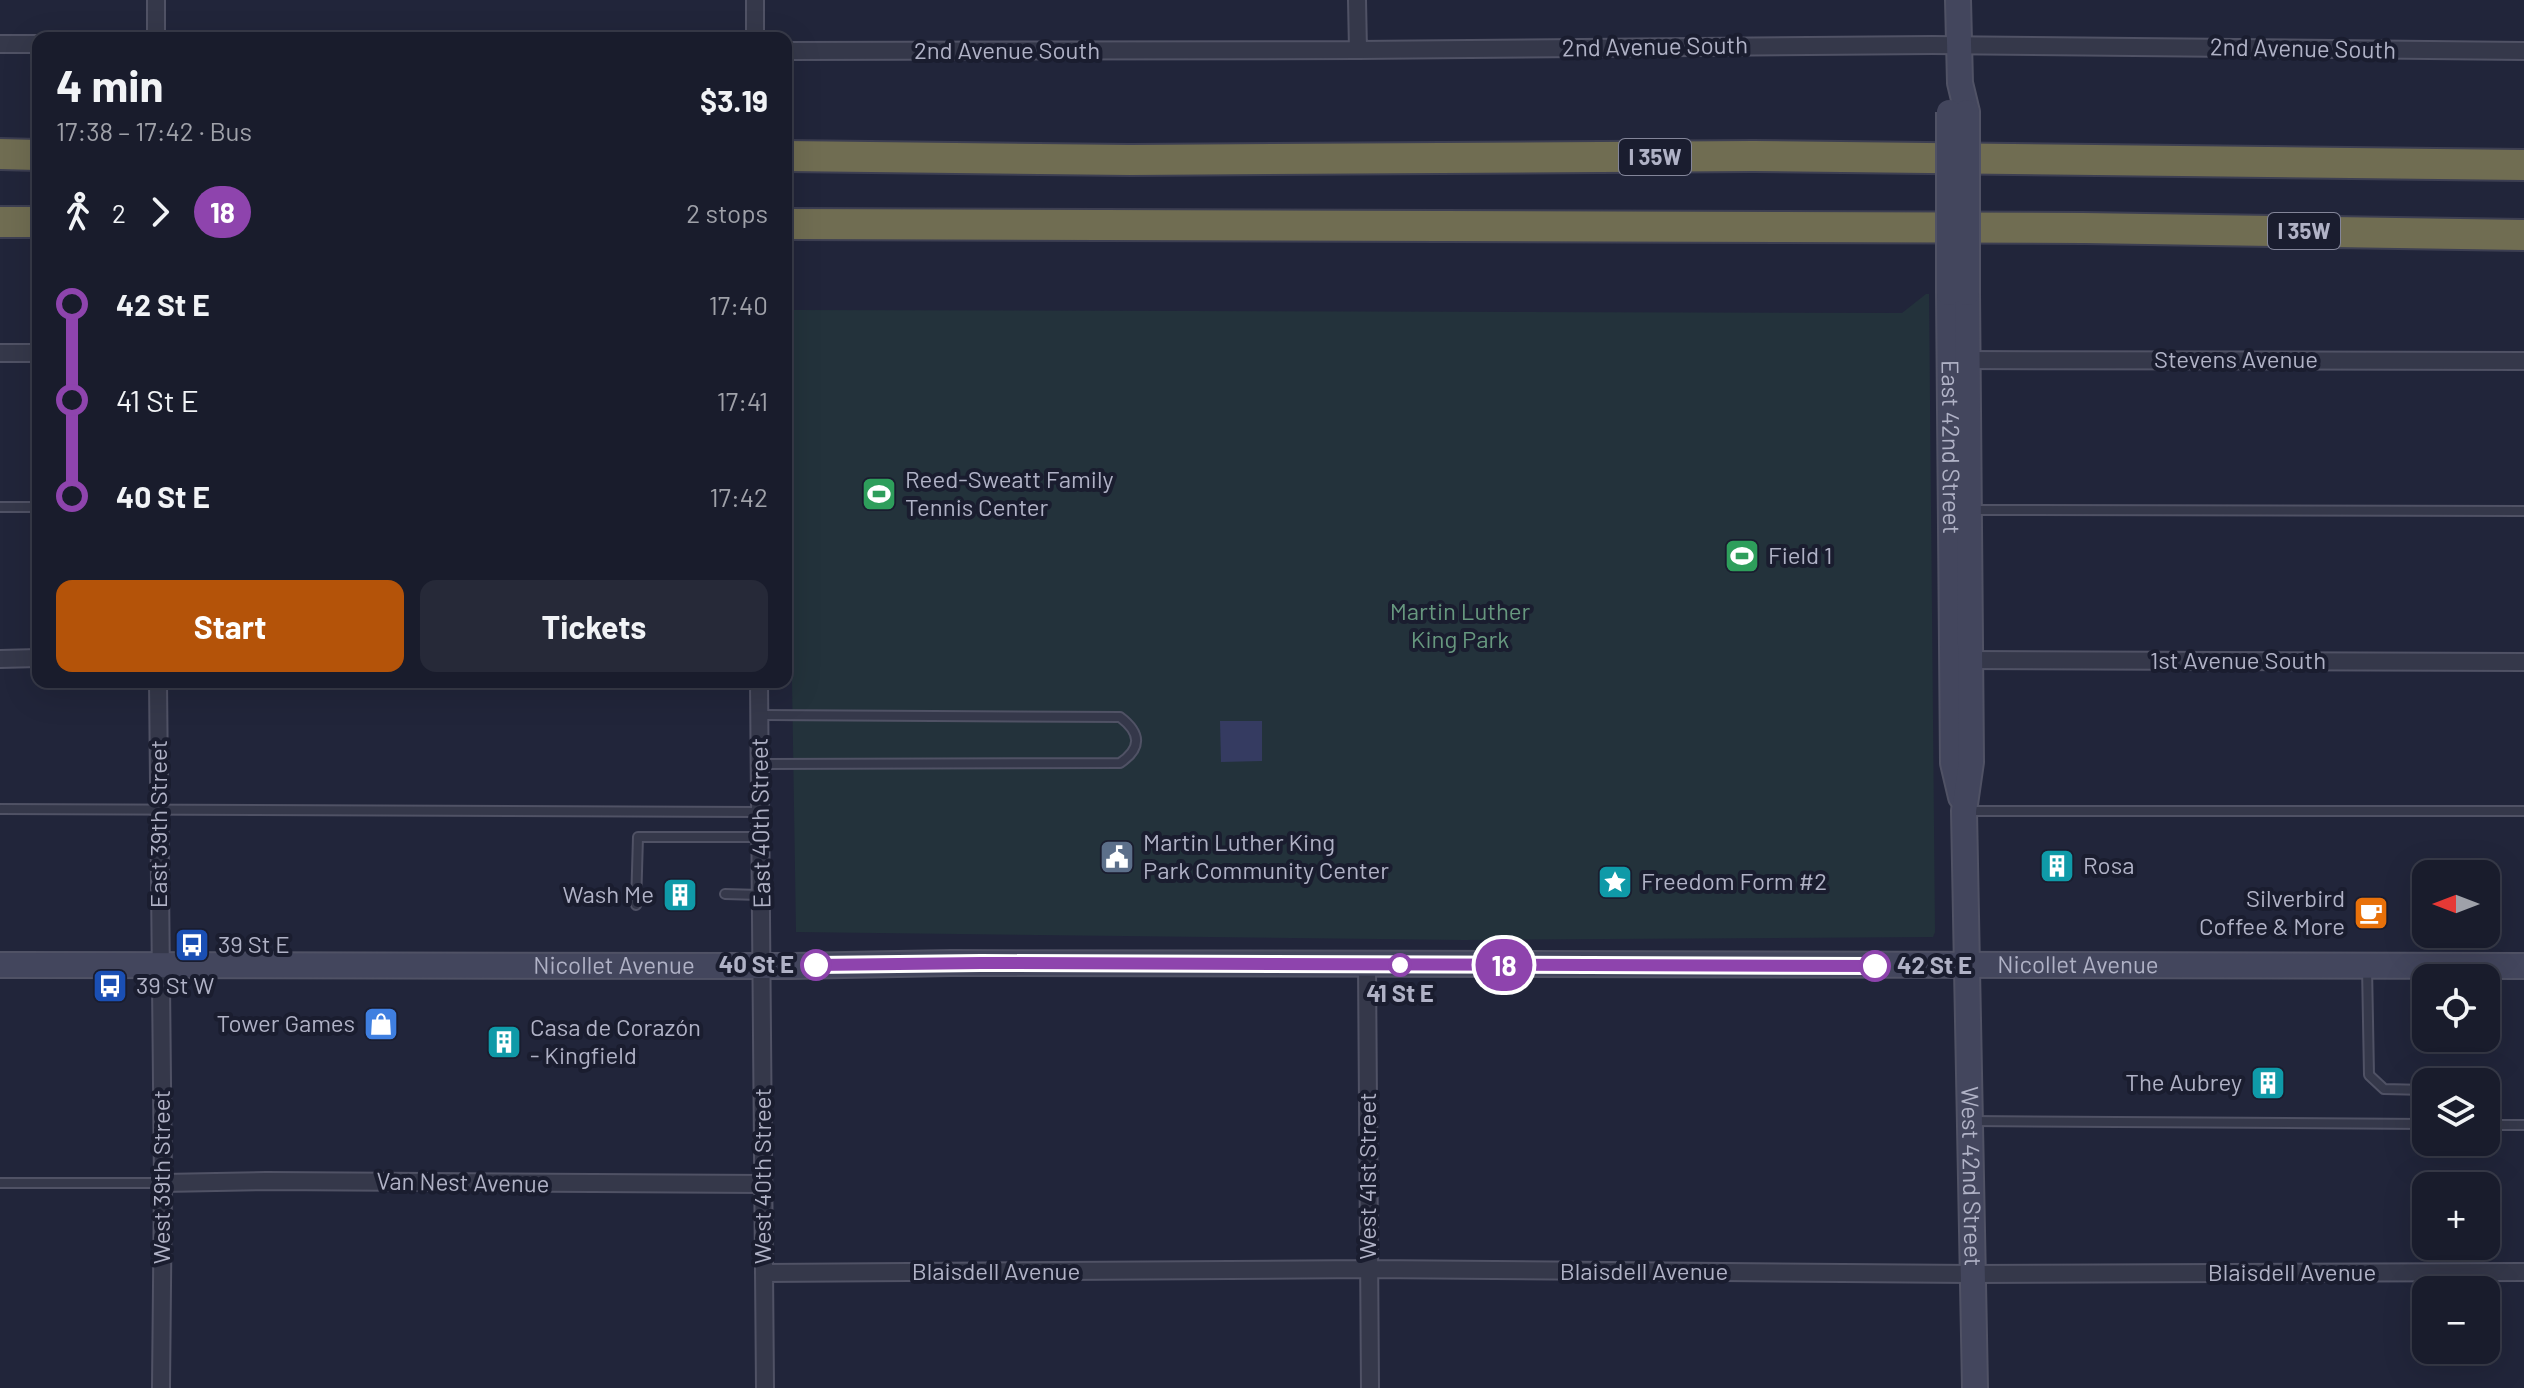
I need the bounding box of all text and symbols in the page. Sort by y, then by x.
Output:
street label: 2nd Avenue South [1562,29,1748,62]
street label: 2nd Avenue South [2210,31,2396,64]
street label: 2nd Avenue South [914,35,1100,64]
text: 4 min [56,58,163,111]
text: $3.19 [700,82,768,118]
text: 17:38 – 17:42 · Bus [56,115,252,146]
road number: I 35W [1619,139,1691,175]
icon: walk [56,190,100,234]
icon: forward [138,190,182,234]
text: 18 [210,195,235,229]
text: 2 [112,197,126,228]
text: 2 stops [686,197,768,228]
road number: I 35W [2268,213,2340,249]
text: 42 St E [116,286,210,322]
text: 17:40 [709,289,768,320]
street label: Stevens Avenue [2154,344,2318,373]
street label: East 42nd Street [1937,360,1967,534]
text: 41 St E [116,382,199,418]
text: 17:41 [717,385,768,416]
place label: Reed-Sweatt Family Tennis Center [905,464,1113,521]
sports icon: Reed-Sweatt Family Tennis Center [860,475,898,513]
text: 40 St E [116,478,210,514]
text: 17:42 [710,481,768,512]
sports icon: Field 1 [1723,537,1761,575]
place label: Field 1 [1768,540,1832,569]
button: Start [56,580,404,672]
button: Tickets [420,580,768,672]
park label: Martin Luther King Park [1390,596,1531,653]
street label: 1st Avenue South [2150,645,2326,674]
street label: East 40th Street [744,737,775,909]
street label: East 39th Street [143,740,172,908]
place label: Martin Luther King Park Community Center [1143,827,1389,884]
public building icon: Martin Luther King Park Community Center [1098,838,1136,876]
building icon: Rosa [2038,847,2076,885]
place label: Rosa [2083,850,2135,879]
north arrow [2412,860,2500,948]
map controls [2412,860,2500,1364]
place icon: Freedom Form #2 [1596,863,1634,901]
place label: Freedom Form #2 [1641,866,1827,895]
building icon: Wash Me [661,876,699,914]
place label: Wash Me [563,879,654,908]
place label: Silverbird Coffee & More [2199,883,2345,940]
cafe icon: Silverbird Coffee & More [2352,894,2390,932]
bus stop icon: 39 St E [173,926,211,964]
place label: 39 St E [218,929,290,958]
line badge: 18 [1468,939,1540,991]
text: 18 [1491,948,1517,982]
place label: 40 St E [719,949,794,978]
street label: Nicollet Avenue [1997,949,2159,978]
street label: Nicollet Avenue [533,950,695,979]
marker: 40 St E [801,950,831,980]
place label: 42 St E [1897,950,1972,979]
marker: 42 St E [1860,951,1890,981]
marker: 41 St E [1389,954,1411,976]
button: locate [2412,964,2500,1052]
bus stop icon: 39 St W [91,967,129,1005]
place label: 39 St W [136,970,214,999]
place label: 41 St E [1366,978,1434,1007]
shop icon: Tower Games [362,1005,400,1043]
place label: Tower Games [217,1008,355,1037]
place label: Casa de Corazón - Kingfield [530,1012,701,1069]
building icon: Casa de Corazón - Kingfield [485,1023,523,1061]
building icon: The Aubrey [2249,1064,2287,1102]
place label: The Aubrey [2125,1067,2242,1096]
button: layers [2412,1068,2500,1156]
street label: West 42nd Street [1956,1086,1989,1267]
street label: West 40th Street [747,1088,776,1264]
street label: West 39th Street [146,1090,175,1264]
street label: West 41st Street [1352,1092,1381,1260]
street label: Van Nest Avenue [376,1165,550,1198]
button: + [2412,1172,2500,1260]
street label: Blaisdell Avenue [912,1256,1080,1285]
street label: Blaisdell Avenue [1560,1256,1728,1285]
street label: Blaisdell Avenue [2208,1257,2376,1286]
button: − [2412,1276,2500,1364]

